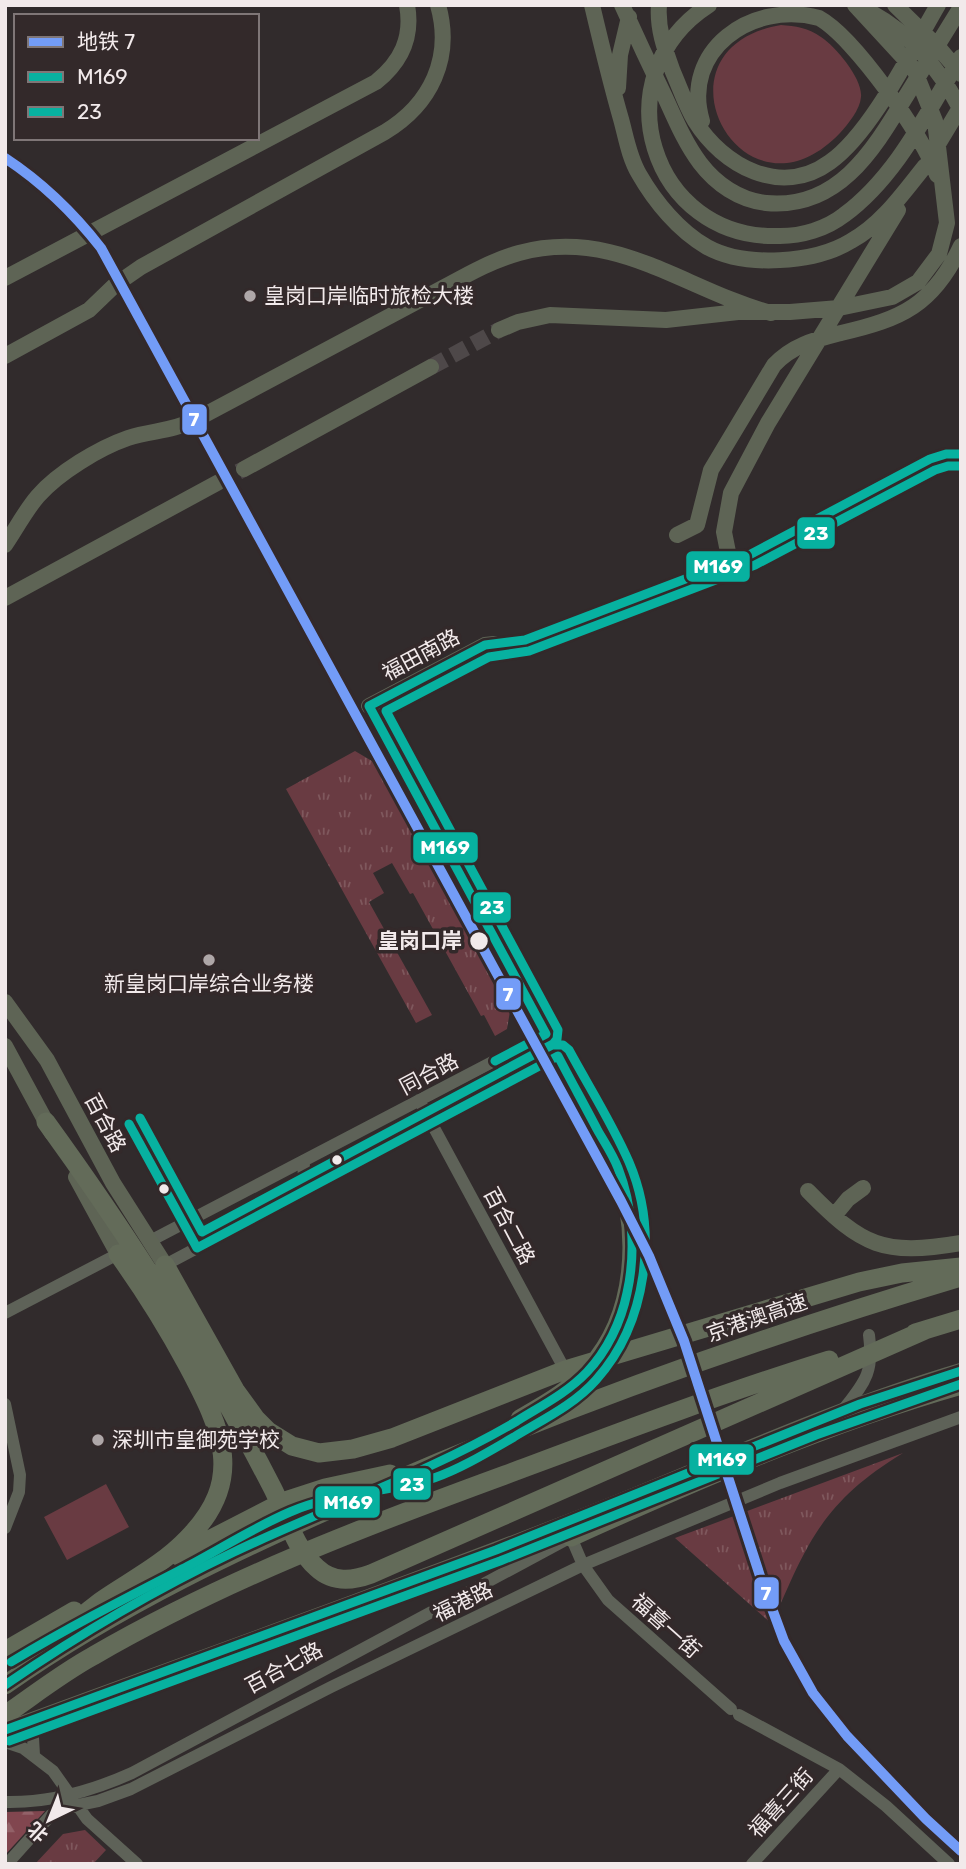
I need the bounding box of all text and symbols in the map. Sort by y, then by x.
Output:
legend [14,14,259,140]
text: 地铁 7 [77,29,135,54]
text: M169 [77,64,128,89]
text: 23 [77,99,102,124]
place label: 皇岗口岸临时旅检大楼 [264,283,474,308]
marker: 皇岗口岸临时旅检大楼 [242,288,258,304]
line badge: 7 [181,403,208,436]
text: 7 [189,408,200,431]
line badge: 23 [796,516,836,550]
text: 23 [804,522,828,545]
line badge: M169 [685,550,751,583]
text: M169 [693,555,743,578]
street label: 福田南路 [378,624,464,685]
line badge: M169 [412,831,479,864]
text: M169 [420,836,470,859]
line badge: 23 [472,891,512,924]
text: 23 [480,896,504,919]
place label: 皇岗口岸 [378,928,462,953]
marker: 皇岗口岸 [468,930,490,952]
marker: 新皇岗口岸综合业务楼 [201,952,217,968]
place label: 新皇岗口岸综合业务楼 [104,971,314,996]
line badge: 7 [495,977,522,1011]
text: 7 [503,983,514,1006]
street label: 同合路 [395,1048,462,1099]
street label: 百合路 [80,1089,131,1156]
unlabelled marker [330,1153,344,1167]
unlabelled marker [157,1182,171,1196]
street label: 百合二路 [479,1183,540,1269]
street label: 京港澳高速 [703,1289,811,1346]
place label: 深圳市皇御苑学校 [112,1427,280,1452]
marker: 深圳市皇御苑学校 [90,1432,106,1448]
line badge: M169 [688,1443,755,1476]
text: M169 [697,1448,747,1471]
line badge: 23 [392,1467,432,1501]
text: 23 [400,1473,424,1496]
line badge: M169 [314,1485,381,1519]
text: M169 [323,1491,373,1514]
line badge: 7 [753,1576,780,1610]
street label: 福港路 [429,1577,497,1627]
text: 7 [761,1582,772,1605]
street label: 福喜一街 [627,1588,706,1663]
street label: 百合七路 [241,1637,327,1698]
street label: 福喜三街 [743,1763,818,1842]
north arrow [14,1785,84,1855]
text: 北 [23,1817,53,1847]

